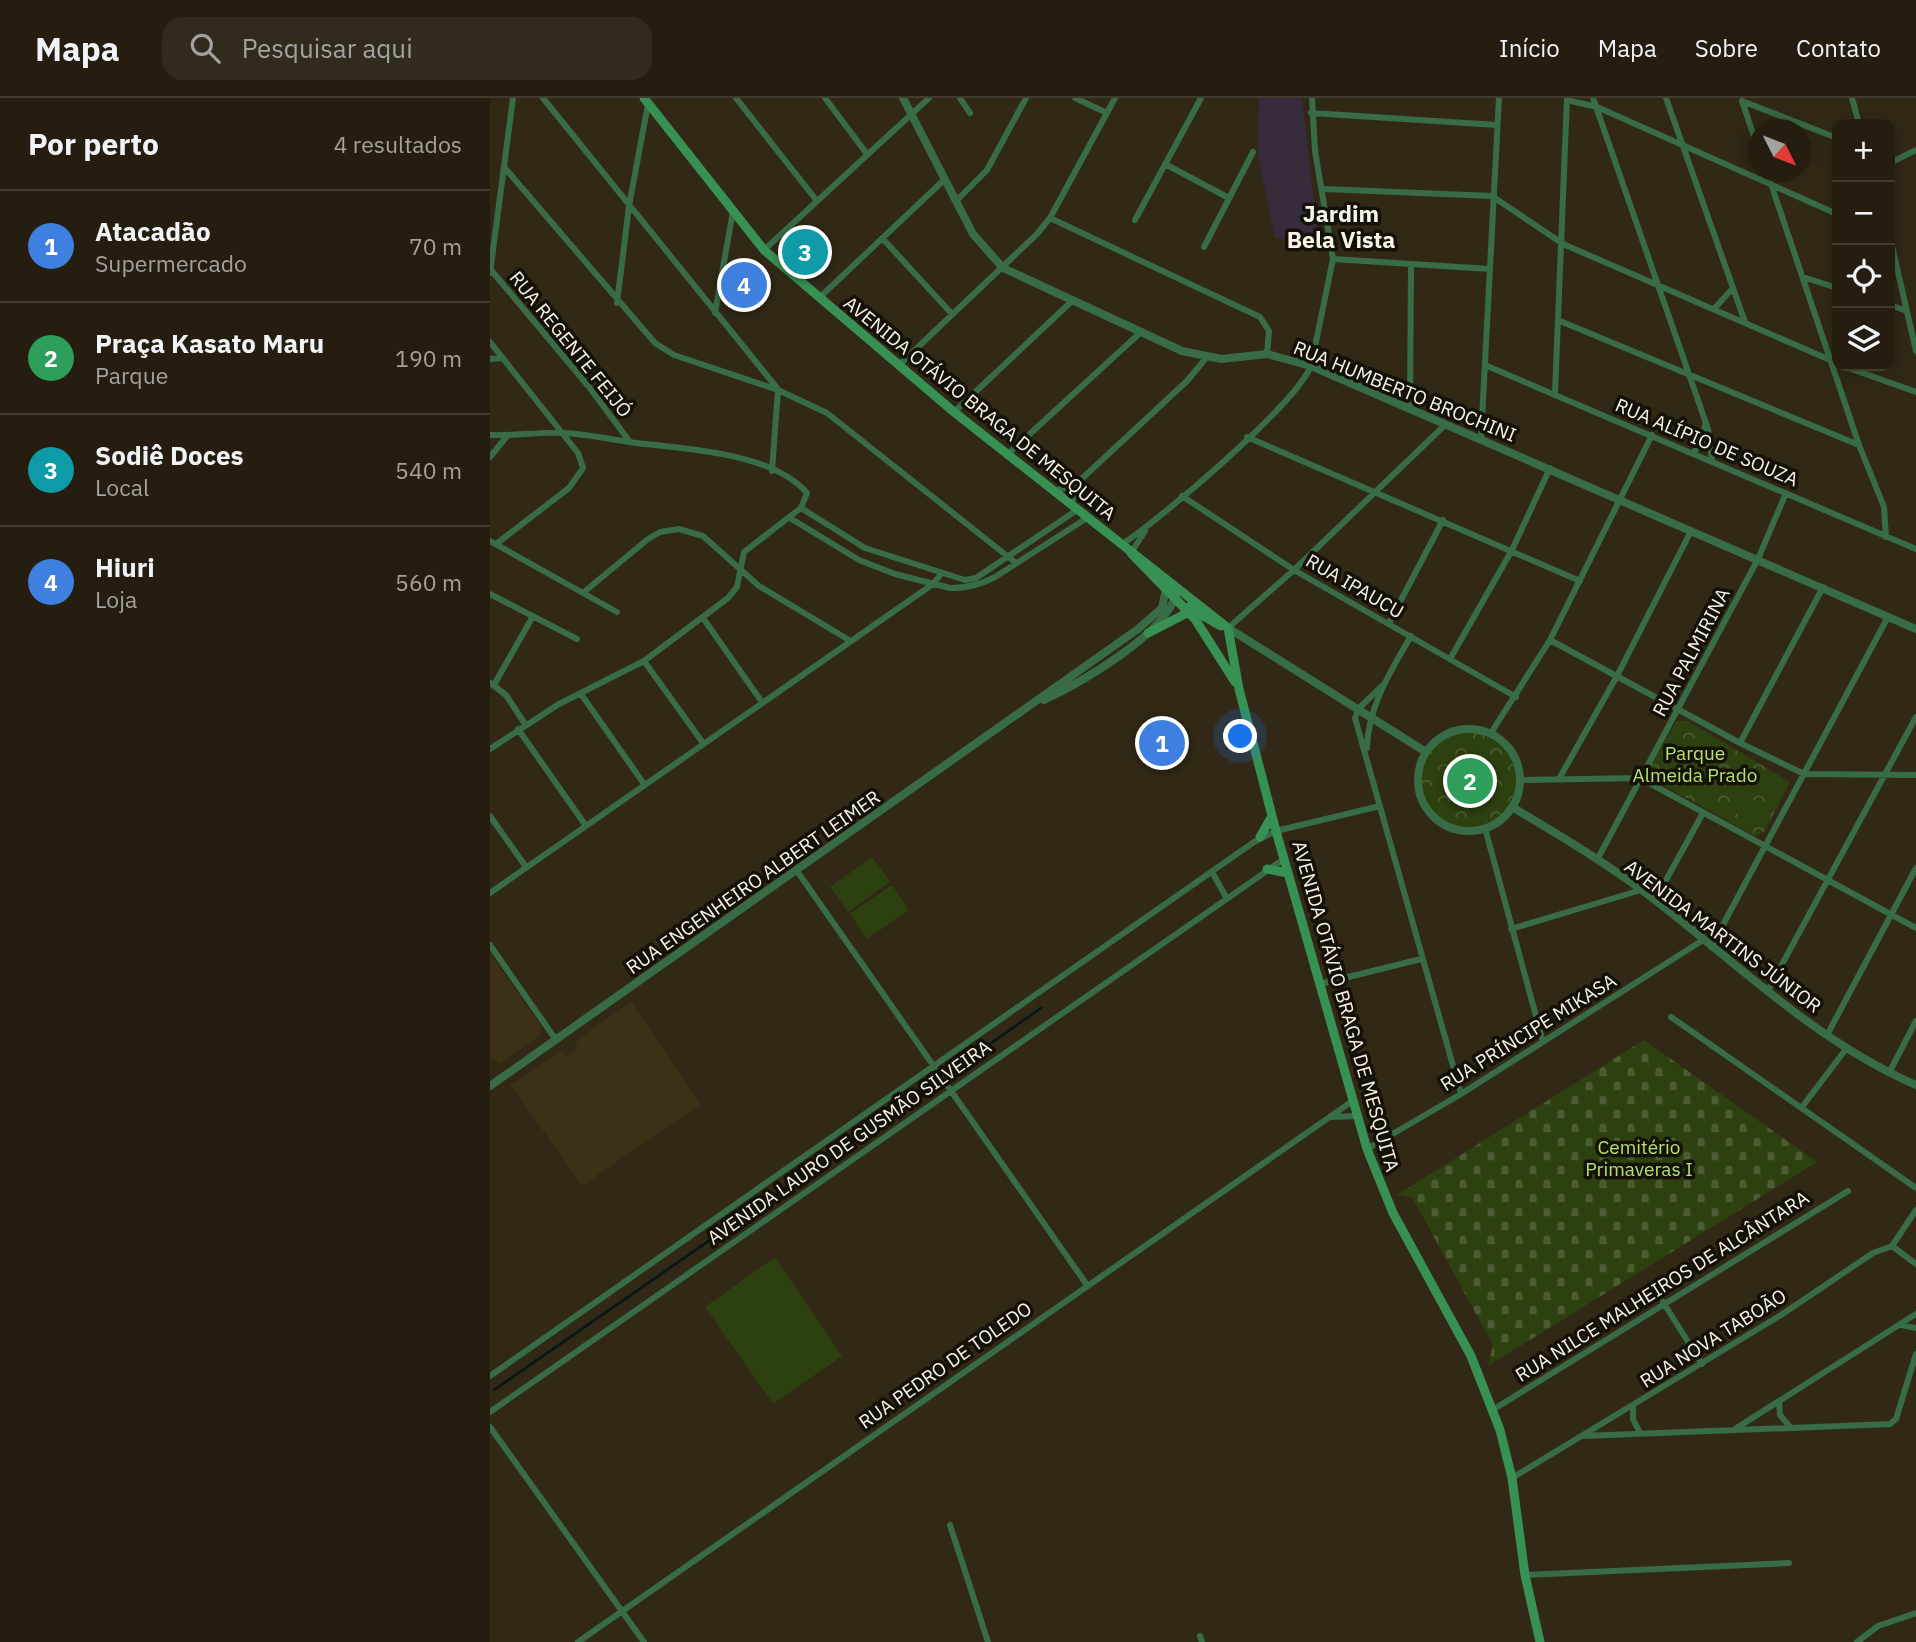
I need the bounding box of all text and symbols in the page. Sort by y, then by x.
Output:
search box [162,17,652,80]
text: Mapa [35,27,120,70]
icon: search [186,29,224,67]
text: Pesquisar aqui [242,31,413,65]
text: Início [1499,32,1560,64]
text: Mapa [1598,32,1657,64]
text: Sobre [1695,32,1758,64]
text: Contato [1796,32,1881,64]
north arrow [1748,119,1811,182]
map controls [1832,119,1895,371]
button: + [1832,119,1895,182]
text: Por perto [28,124,159,163]
text: 4 resultados [334,129,462,159]
button: − [1832,182,1895,245]
district label: Jardim Bela Vista [1287,198,1395,254]
text: Atacadão [95,214,211,248]
pin: 3 [782,226,828,278]
text: 1 [44,231,58,261]
text: 70 m [409,231,462,261]
button: locate [1832,245,1895,308]
text: Supermercado [95,248,247,278]
pin: 4 [721,259,767,311]
street label: RUA REGENTE FEIJÓ [505,266,637,422]
street label: AVENIDA OTÁVIO BRAGA DE MESQUITA [839,291,1121,525]
button: layers [1832,308,1895,371]
text: Praça Kasato Maru [95,326,324,360]
street label: RUA HUMBERTO BROCHINI [1290,335,1520,447]
text: 2 [44,343,58,373]
text: 190 m [395,343,462,373]
text: Parque [95,360,168,390]
street label: RUA ALÍPIO DE SOUZA [1612,393,1802,491]
text: Sodiê Doces [95,438,244,472]
text: 3 [44,455,58,485]
text: 540 m [395,455,462,485]
text: Local [95,472,149,502]
street label: RUA IPAUCU [1302,548,1408,624]
text: Hiuri [95,550,155,584]
text: 4 [44,567,58,597]
text: 560 m [395,567,462,597]
text: Loja [95,584,137,614]
street label: RUA PALMIRINA [1647,584,1735,720]
pin: 1 [1139,717,1185,769]
your location [1223,719,1257,753]
park label: Parque Almeida Prado [1633,741,1757,787]
pin: 2 [1447,755,1493,807]
street label: RUA ENGENHEIRO ALBERT LEIMER [621,785,885,979]
street label: AVENIDA OTÁVIO BRAGA DE MESQUITA [1287,838,1405,1174]
street label: AVENIDA MARTINS JÚNIOR [1620,854,1826,1018]
street label: RUA PRÍNCIPE MIKASA [1436,968,1620,1096]
street label: AVENIDA LAURO DE GUSMÃO SILVEIRA [702,1034,996,1250]
park label: Cemitério Primaveras I [1585,1135,1693,1181]
street label: RUA NILCE MALHEIROS DE ALCÂNTARA [1511,1185,1813,1387]
street label: RUA NOVA TABOÃO [1635,1283,1791,1393]
street label: RUA PEDRO DE TOLEDO [854,1296,1036,1434]

